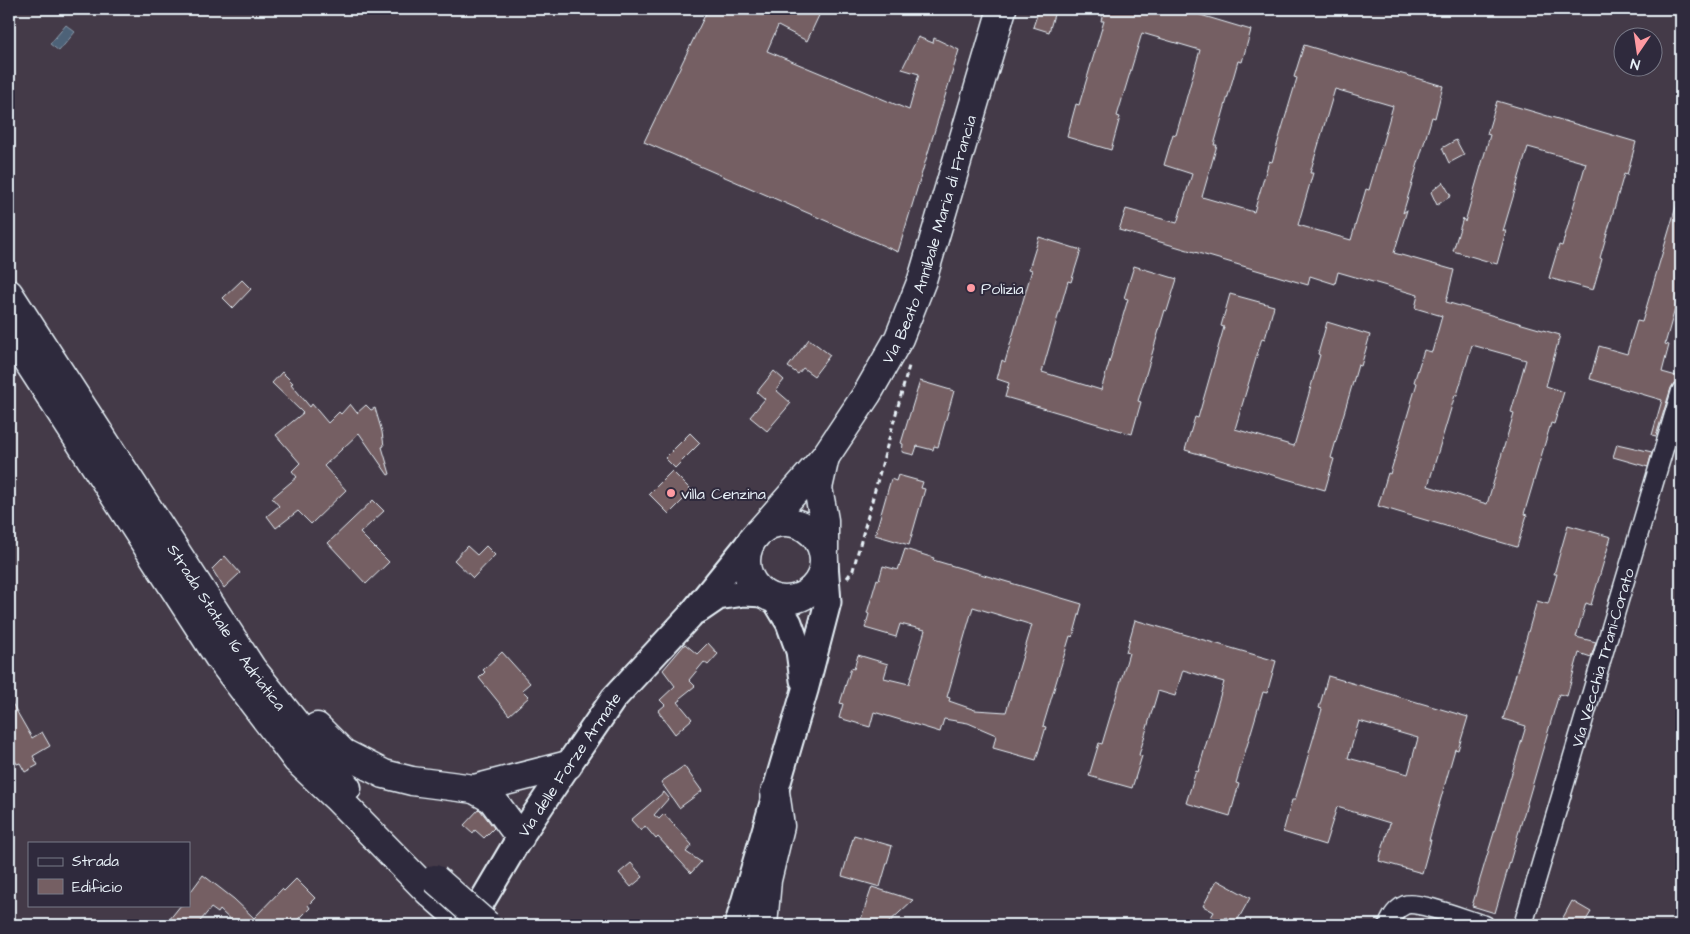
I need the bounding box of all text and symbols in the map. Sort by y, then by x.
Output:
north arrow [1612,28,1662,78]
text: N [1629,53,1642,74]
street label: Via Beato Annibale Maria di Francia [877,113,982,368]
place label: Polizia [981,278,1024,300]
marker: Polizia [965,282,977,294]
place label: villa Cenzina [681,483,766,505]
marker: villa Cenzina [665,487,677,499]
street label: Strada Statale 16 Adriatica [162,540,291,715]
street label: Via Vecchia Trani-Corato [1566,565,1640,750]
street label: Via delle Forze Armate [513,687,627,842]
legend [28,842,190,906]
text: Strada [72,851,119,872]
text: Edificio [72,877,123,898]

